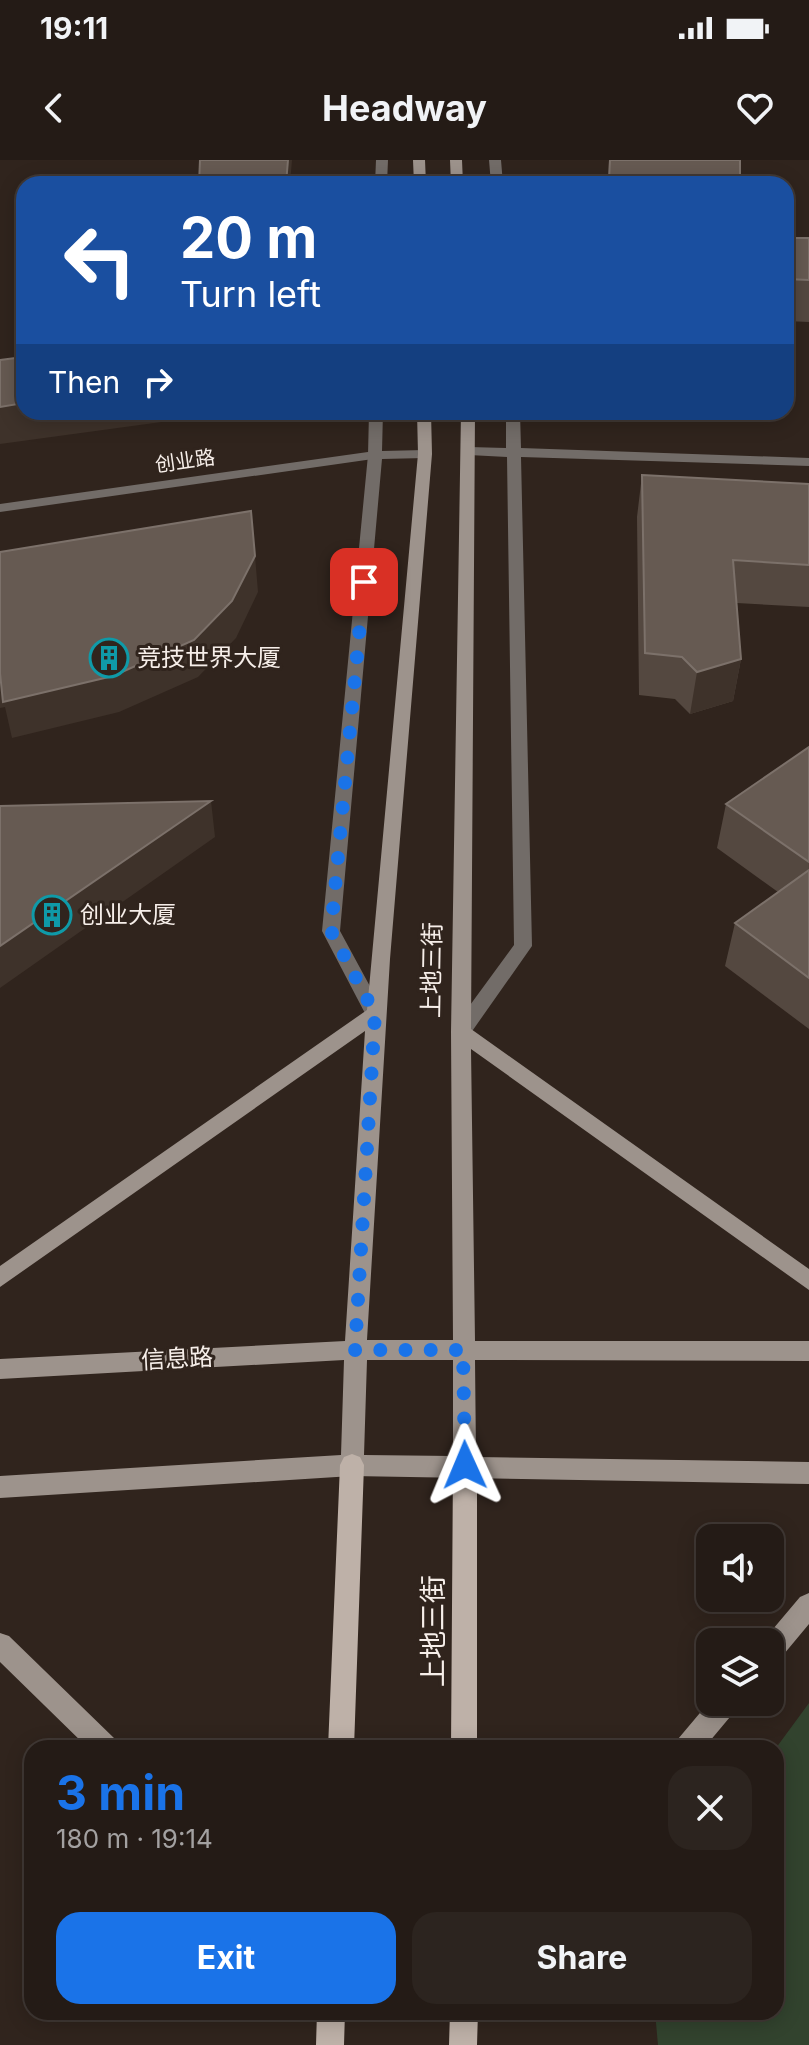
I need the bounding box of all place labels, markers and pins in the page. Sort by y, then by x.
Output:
pin [330,548,398,616]
building icon: 竞技世界大厦 [88,637,130,679]
place label: 竞技世界大厦 [137,643,281,672]
building icon: 创业大厦 [31,894,73,936]
place label: 创业大厦 [80,900,176,929]

